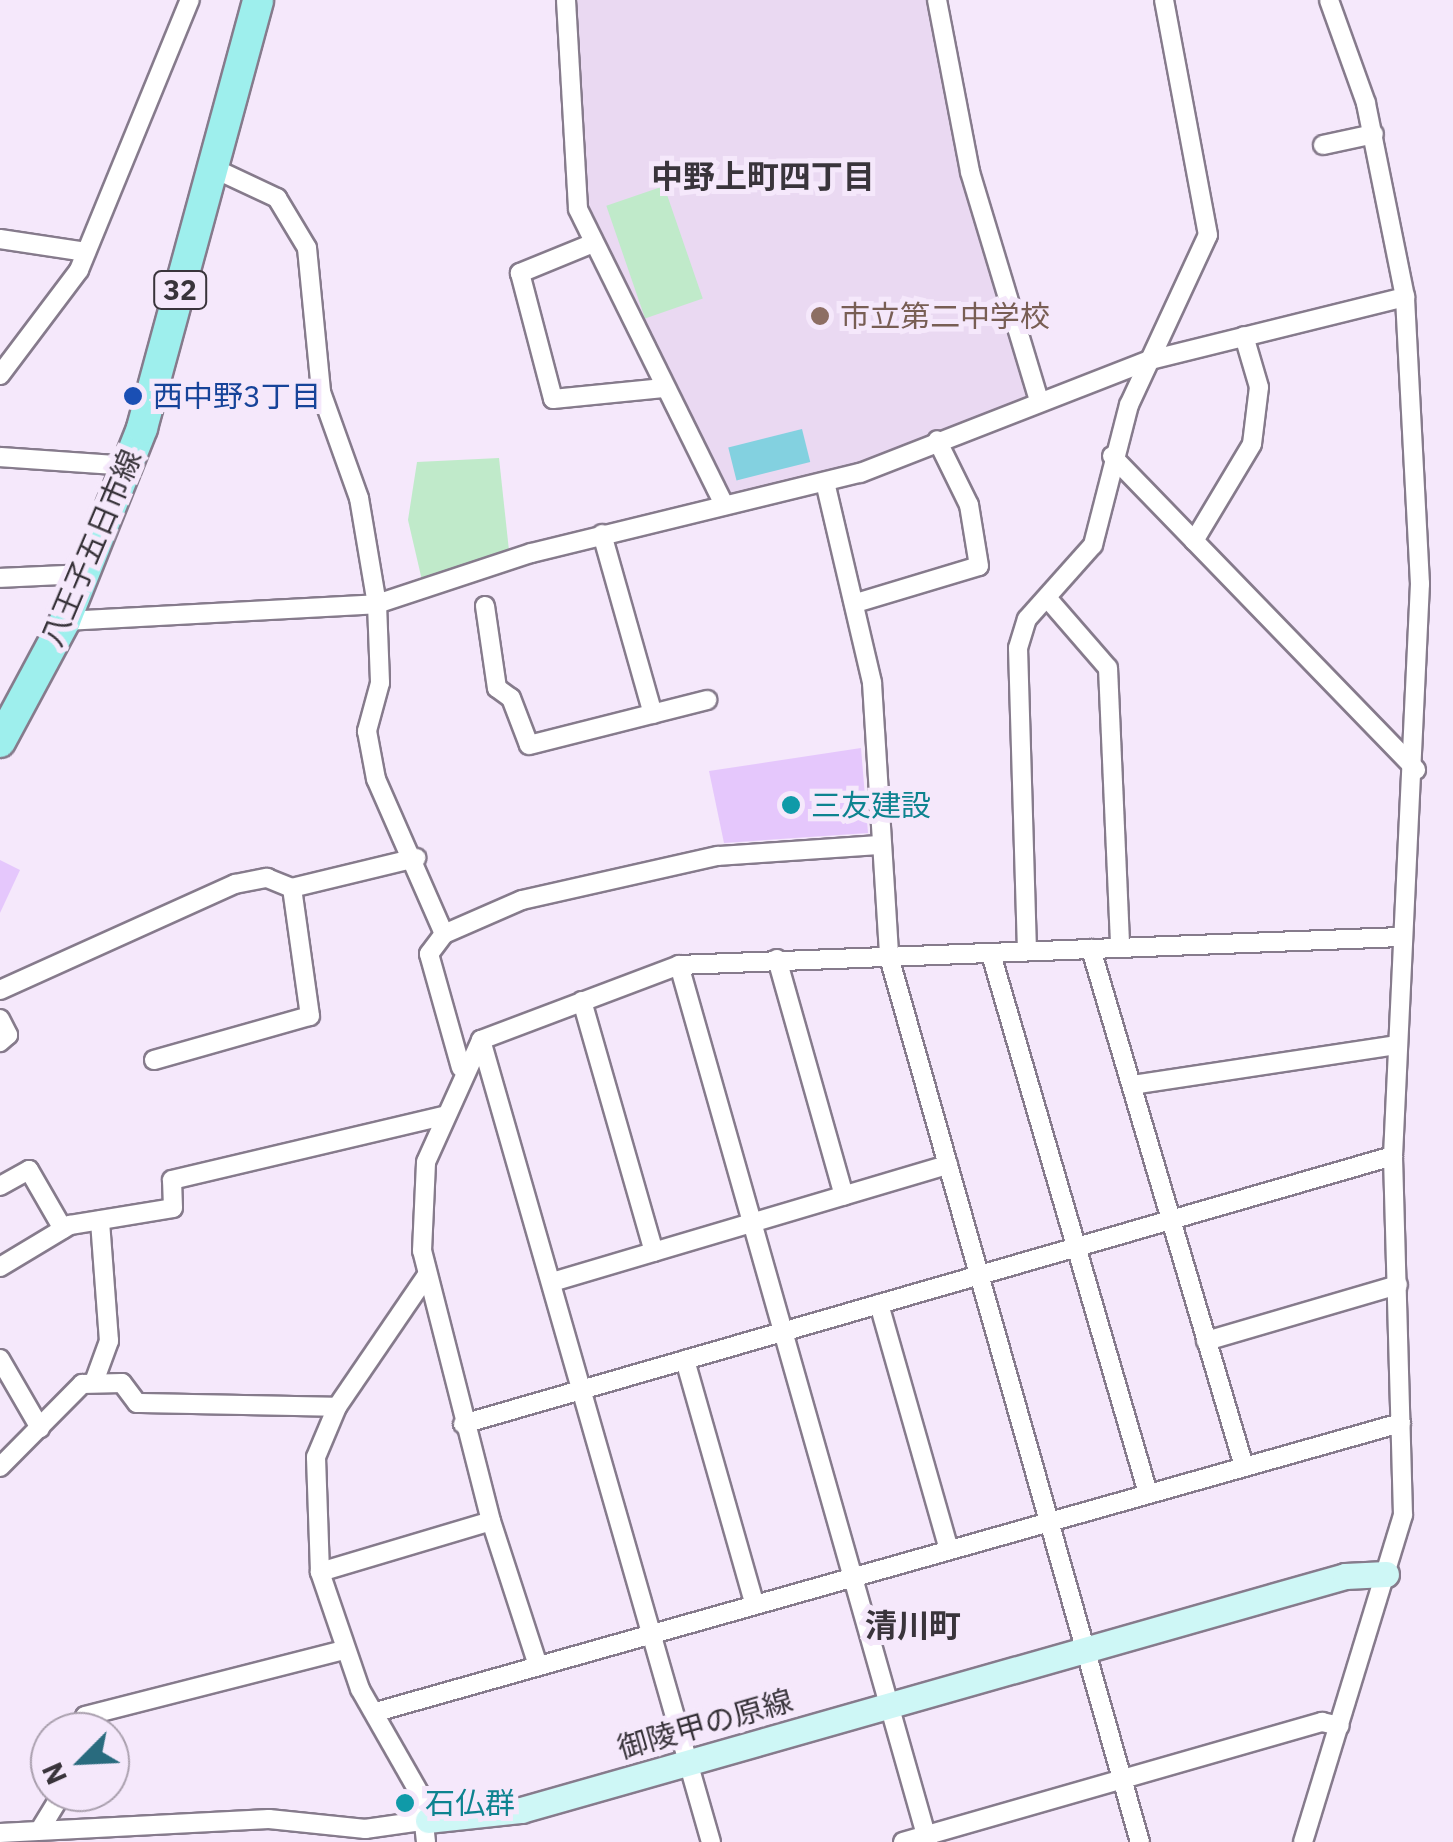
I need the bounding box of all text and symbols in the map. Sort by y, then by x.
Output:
district label: 中野上町四丁目 [651,157,875,195]
road number: 32 [152,267,208,313]
place label: 市立第二中学校 [840,298,1050,334]
marker: 市立第二中学校 [809,305,831,327]
place label: 西中野3丁目 [153,378,321,414]
marker: 西中野3丁目 [122,385,144,407]
street label: 八王子五日市線 [33,444,149,652]
place label: 三友建設 [811,787,931,823]
marker: 三友建設 [780,794,802,816]
district label: 清川町 [865,1606,961,1644]
street label: 御陵甲の原線 [614,1682,796,1766]
north arrow [30,1712,130,1812]
text: N [33,1757,75,1790]
place label: 石仏群 [425,1785,515,1821]
marker: 石仏群 [394,1792,416,1814]

